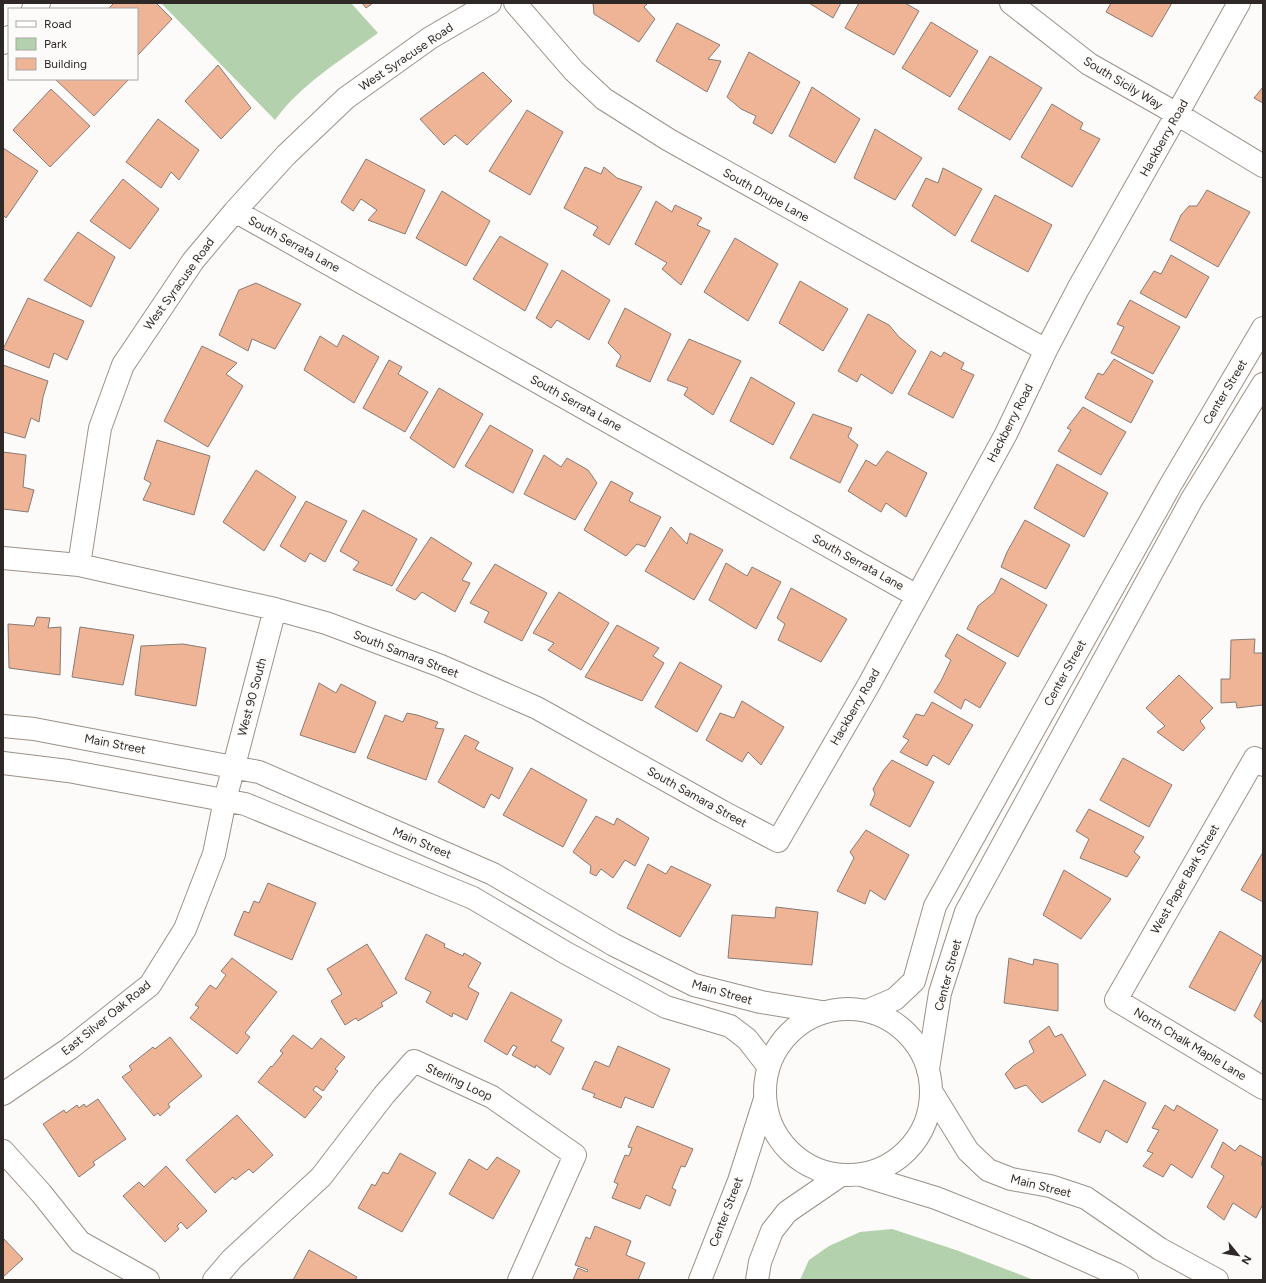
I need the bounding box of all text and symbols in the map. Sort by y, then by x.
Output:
legend [8,8,138,80]
text: Road [44,17,72,31]
street label: West Syracuse Road [356,20,456,94]
text: Park [44,37,67,51]
street label: South Sicily Way [1081,54,1166,113]
text: Building [44,57,87,71]
street label: Hackberry Road [1137,97,1191,179]
street label: South Drupe Lane [720,165,812,225]
street label: South Serrata Lane [246,213,343,275]
street label: West Syracuse Road [141,235,217,333]
street label: Center Street [1200,356,1250,427]
street label: South Serrata Lane [528,372,625,434]
street label: Hackberry Road [984,381,1036,465]
street label: South Serrata Lane [810,531,907,593]
street label: South Samara Street [351,627,461,681]
street label: Center Street [1041,637,1089,709]
street label: West 90 South [235,656,269,738]
street label: Hackberry Road [827,666,883,748]
street label: Main Street [83,731,147,757]
street label: South Samara Street [645,764,750,830]
street label: West Paper Bark Street [1148,821,1222,936]
street label: Main Street [391,824,454,862]
street label: Center Street [932,937,964,1012]
street label: Main Street [690,977,754,1007]
street label: East Silver Oak Road [59,978,153,1058]
street label: North Chalk Maple Lane [1131,1005,1249,1083]
street label: Sterling Loop [423,1060,495,1104]
street label: Main Street [1009,1172,1073,1200]
street label: Center Street [706,1175,746,1249]
north arrow [1218,1235,1258,1275]
text: N [1238,1253,1254,1267]

